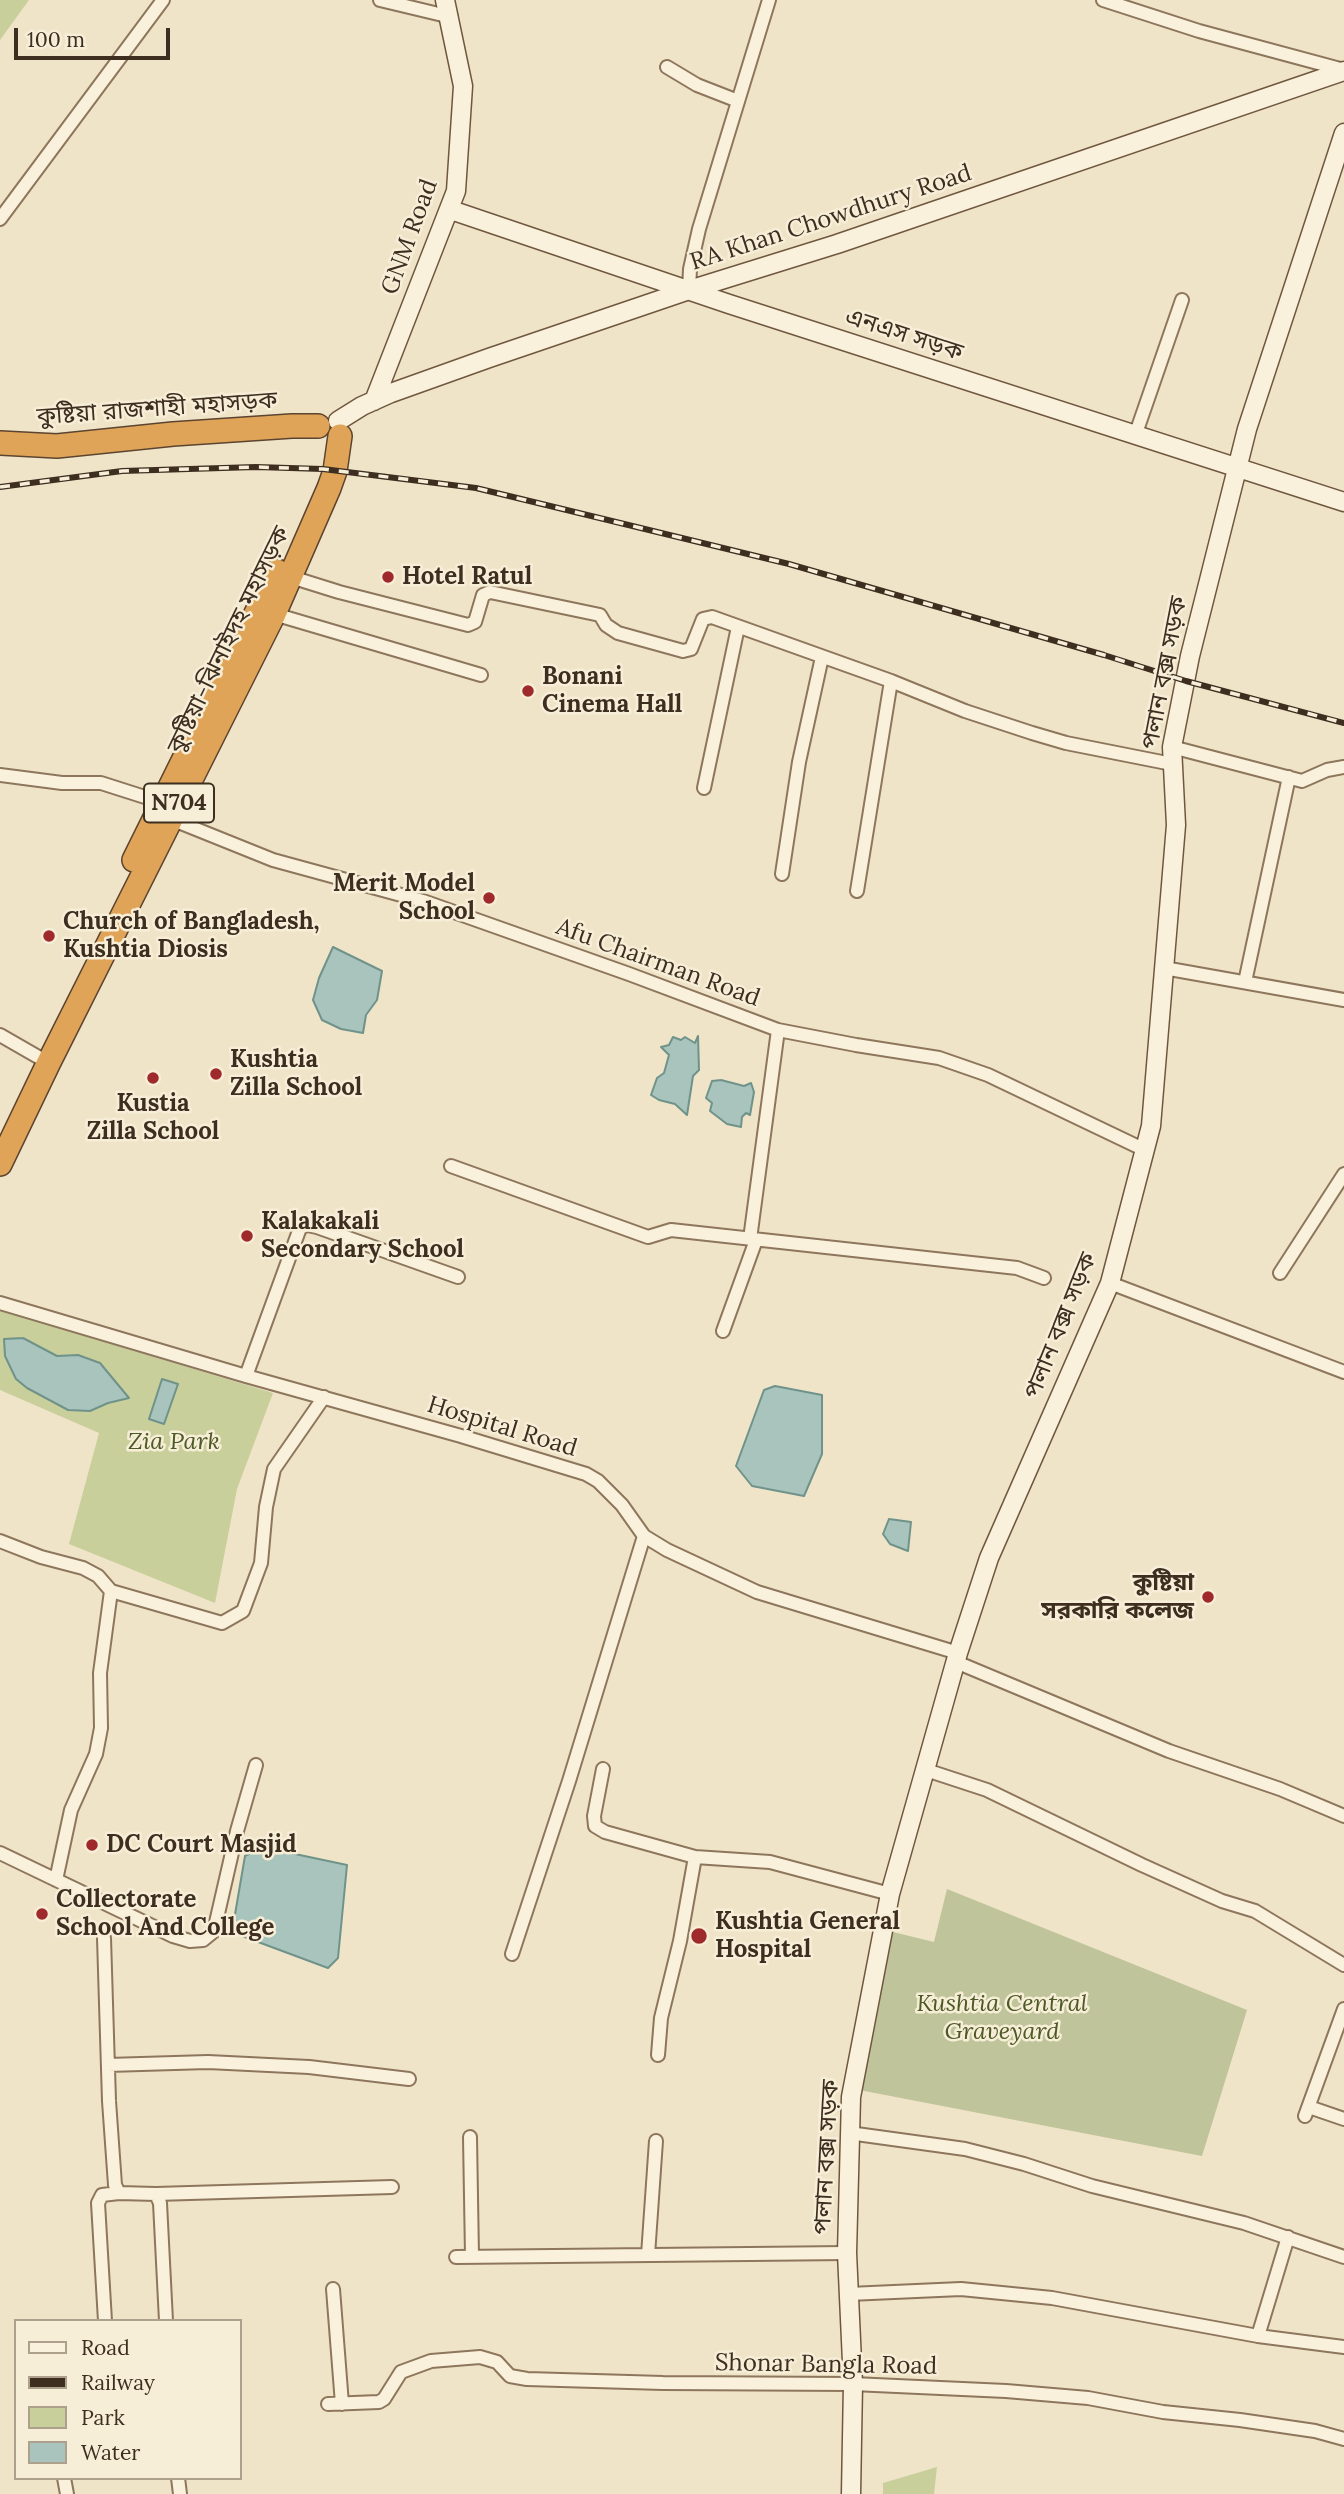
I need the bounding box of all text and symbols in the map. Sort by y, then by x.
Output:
scale bar [18,14,173,58]
text: 100 m [27,26,85,53]
street label: RA Khan Chowdhury Road [687,159,975,277]
street label: GNM Road [376,175,444,299]
street label: এনএস সড়ক [841,302,967,368]
street label: কুষ্টিয়া রাজশাহী মহাসড়ক [36,386,278,432]
street label: কুষ্টিয়া-ঝিনাইদহ মহাসড়ক [162,522,296,758]
place label: Hotel Ratul [402,563,532,591]
marker: Hotel Ratul [380,569,396,585]
street label: পলান বক্স সড়ক [1136,594,1194,752]
place label: Bonani Cinema Hall [542,663,682,719]
marker: Bonani Cinema Hall [520,683,536,699]
road number: N704 [144,783,214,822]
place label: Merit Model School [333,870,475,926]
marker: Merit Model School [481,890,497,906]
place label: Church of Bangladesh, Kushtia Diosis [63,908,320,964]
street label: Afu Chairman Road [552,913,764,1013]
marker: Church of Bangladesh, Kushtia Diosis [41,928,57,944]
place label: Kushtia Zilla School [230,1046,362,1102]
marker: Kushtia Zilla School [208,1066,224,1082]
marker: Kustia Zilla School [145,1070,161,1086]
place label: Kustia Zilla School [87,1090,219,1146]
place label: Kalakakali Secondary School [261,1208,464,1264]
marker: Kalakakali Secondary School [239,1228,255,1244]
street label: পলান বক্স সড়ক [1019,1249,1103,1403]
street label: Hospital Road [424,1391,580,1463]
park label: Zia Park [128,1428,220,1456]
place label: কুষ্টিয়া সরকারি কলেজ [1041,1569,1194,1625]
marker: কুষ্টিয়া সরকারি কলেজ [1200,1589,1216,1605]
place label: DC Court Masjid [106,1831,296,1859]
marker: DC Court Masjid [84,1837,100,1853]
place label: Collectorate School And College [56,1886,274,1942]
marker: Collectorate School And College [34,1906,50,1922]
place label: Kushtia General Hospital [715,1908,900,1964]
marker: Kushtia General Hospital [689,1926,709,1946]
park label: Kushtia Central Graveyard [916,1990,1088,2046]
street label: পলান বক্স সড়ক [809,2079,845,2235]
legend [14,2319,242,2480]
text: Road [81,2334,130,2361]
street label: Shonar Bangla Road [715,2349,937,2381]
text: Railway [81,2369,155,2396]
text: Park [81,2404,125,2431]
text: Water [81,2439,140,2466]

